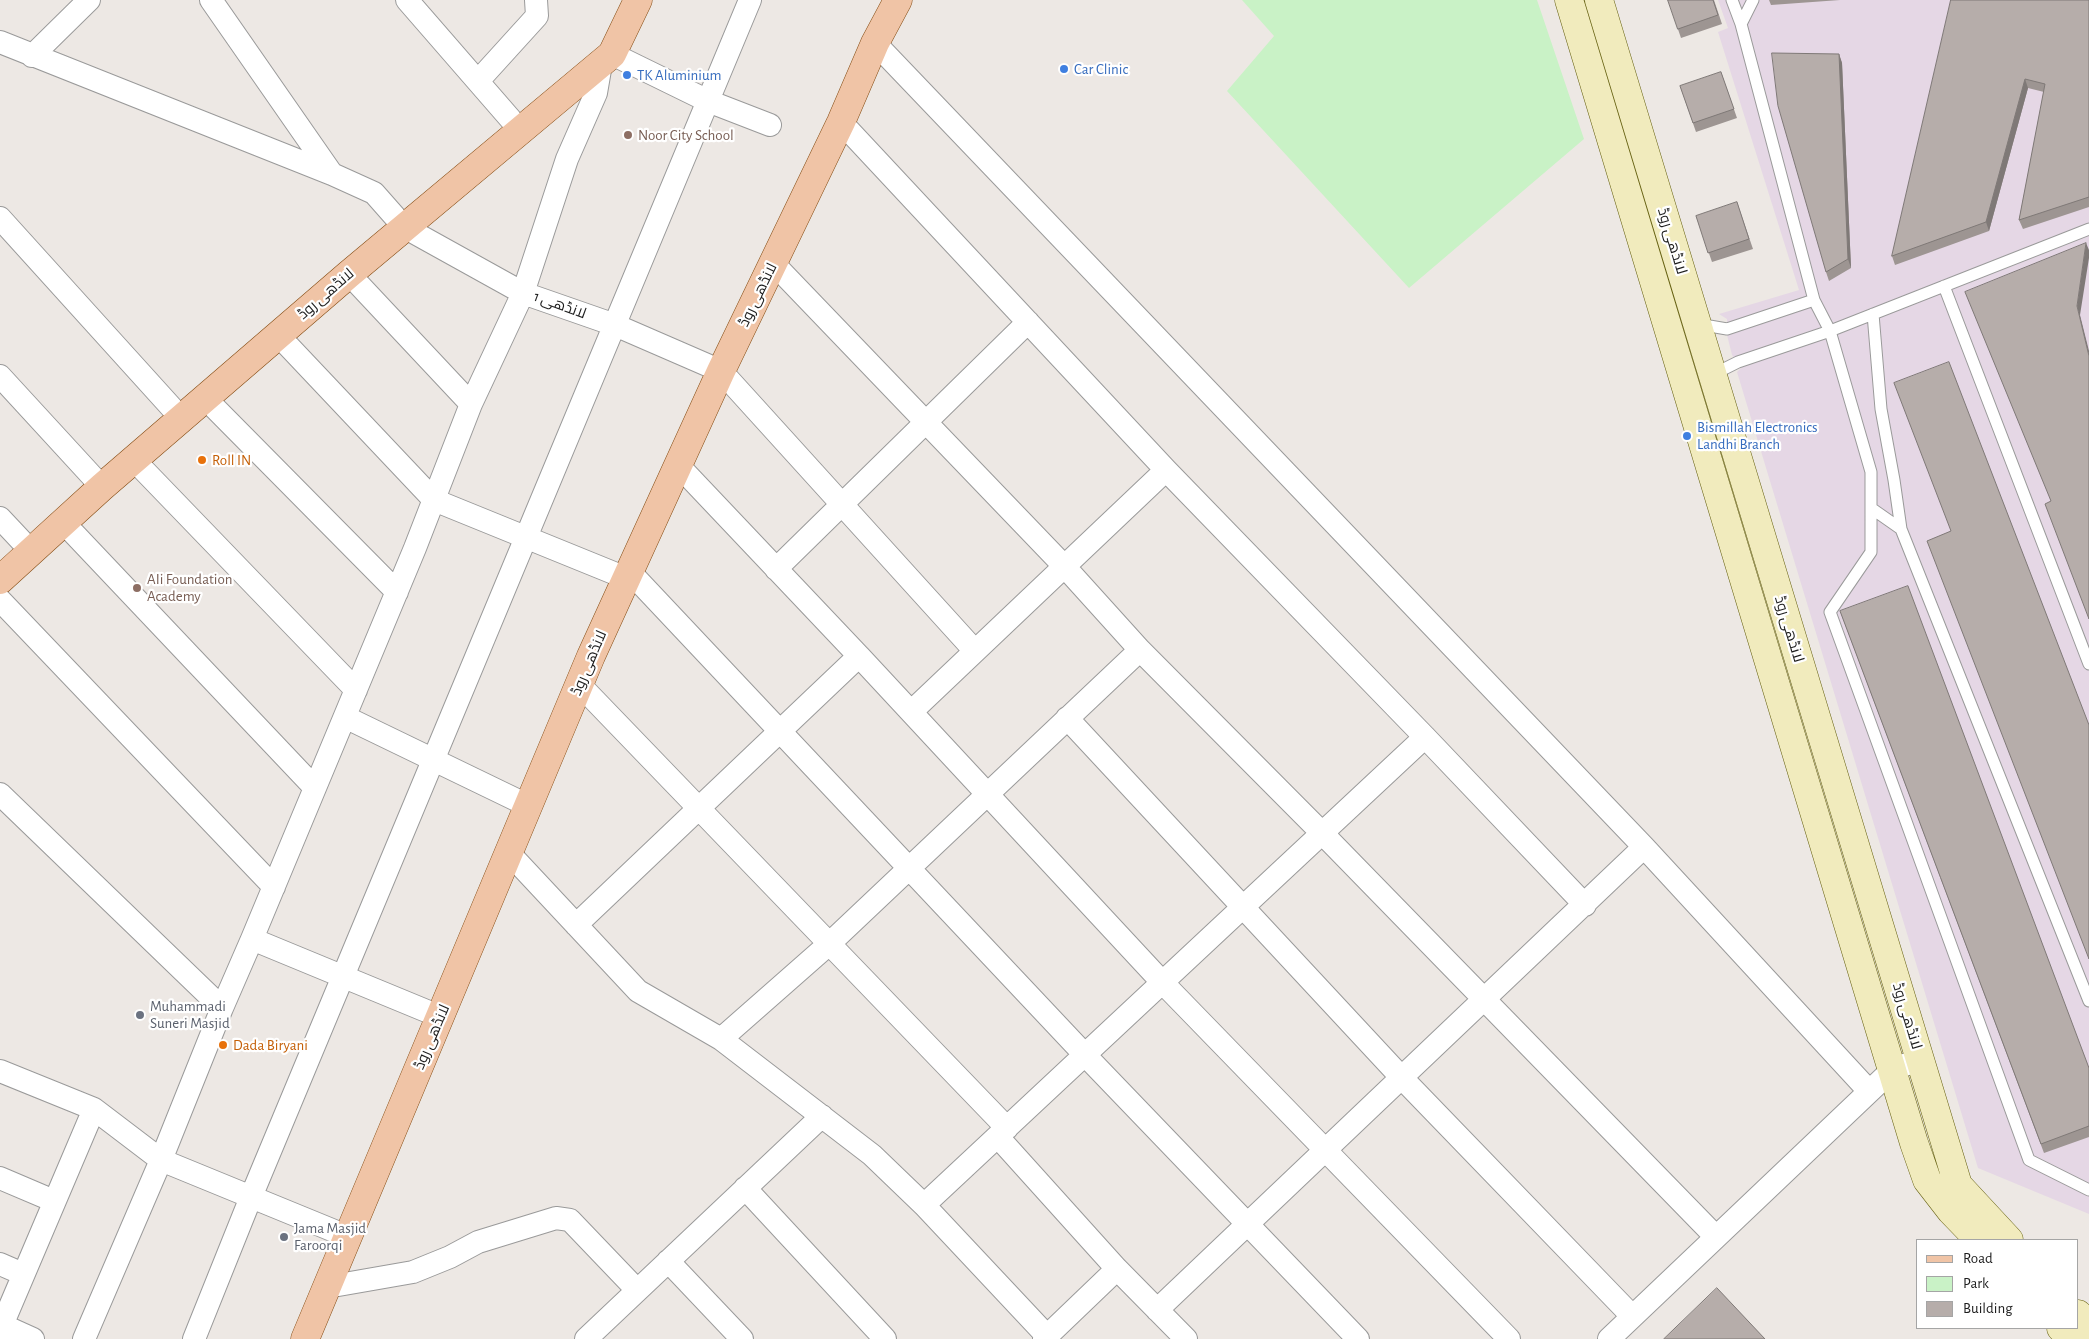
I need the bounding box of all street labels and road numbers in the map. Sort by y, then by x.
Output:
street label: لانڈھی روڈ [1653,206,1691,276]
street label: لانڈھی روڈ [735,260,781,330]
street label: لانڈھی روڈ [294,265,358,323]
street label: لانڈھی 1 [531,287,589,323]
street label: لانڈھی روڈ [1770,594,1808,664]
street label: لانڈھی روڈ [567,628,611,698]
street label: لانڈھی روڈ [1888,981,1926,1051]
street label: لانڈھی روڈ [410,1002,454,1072]

